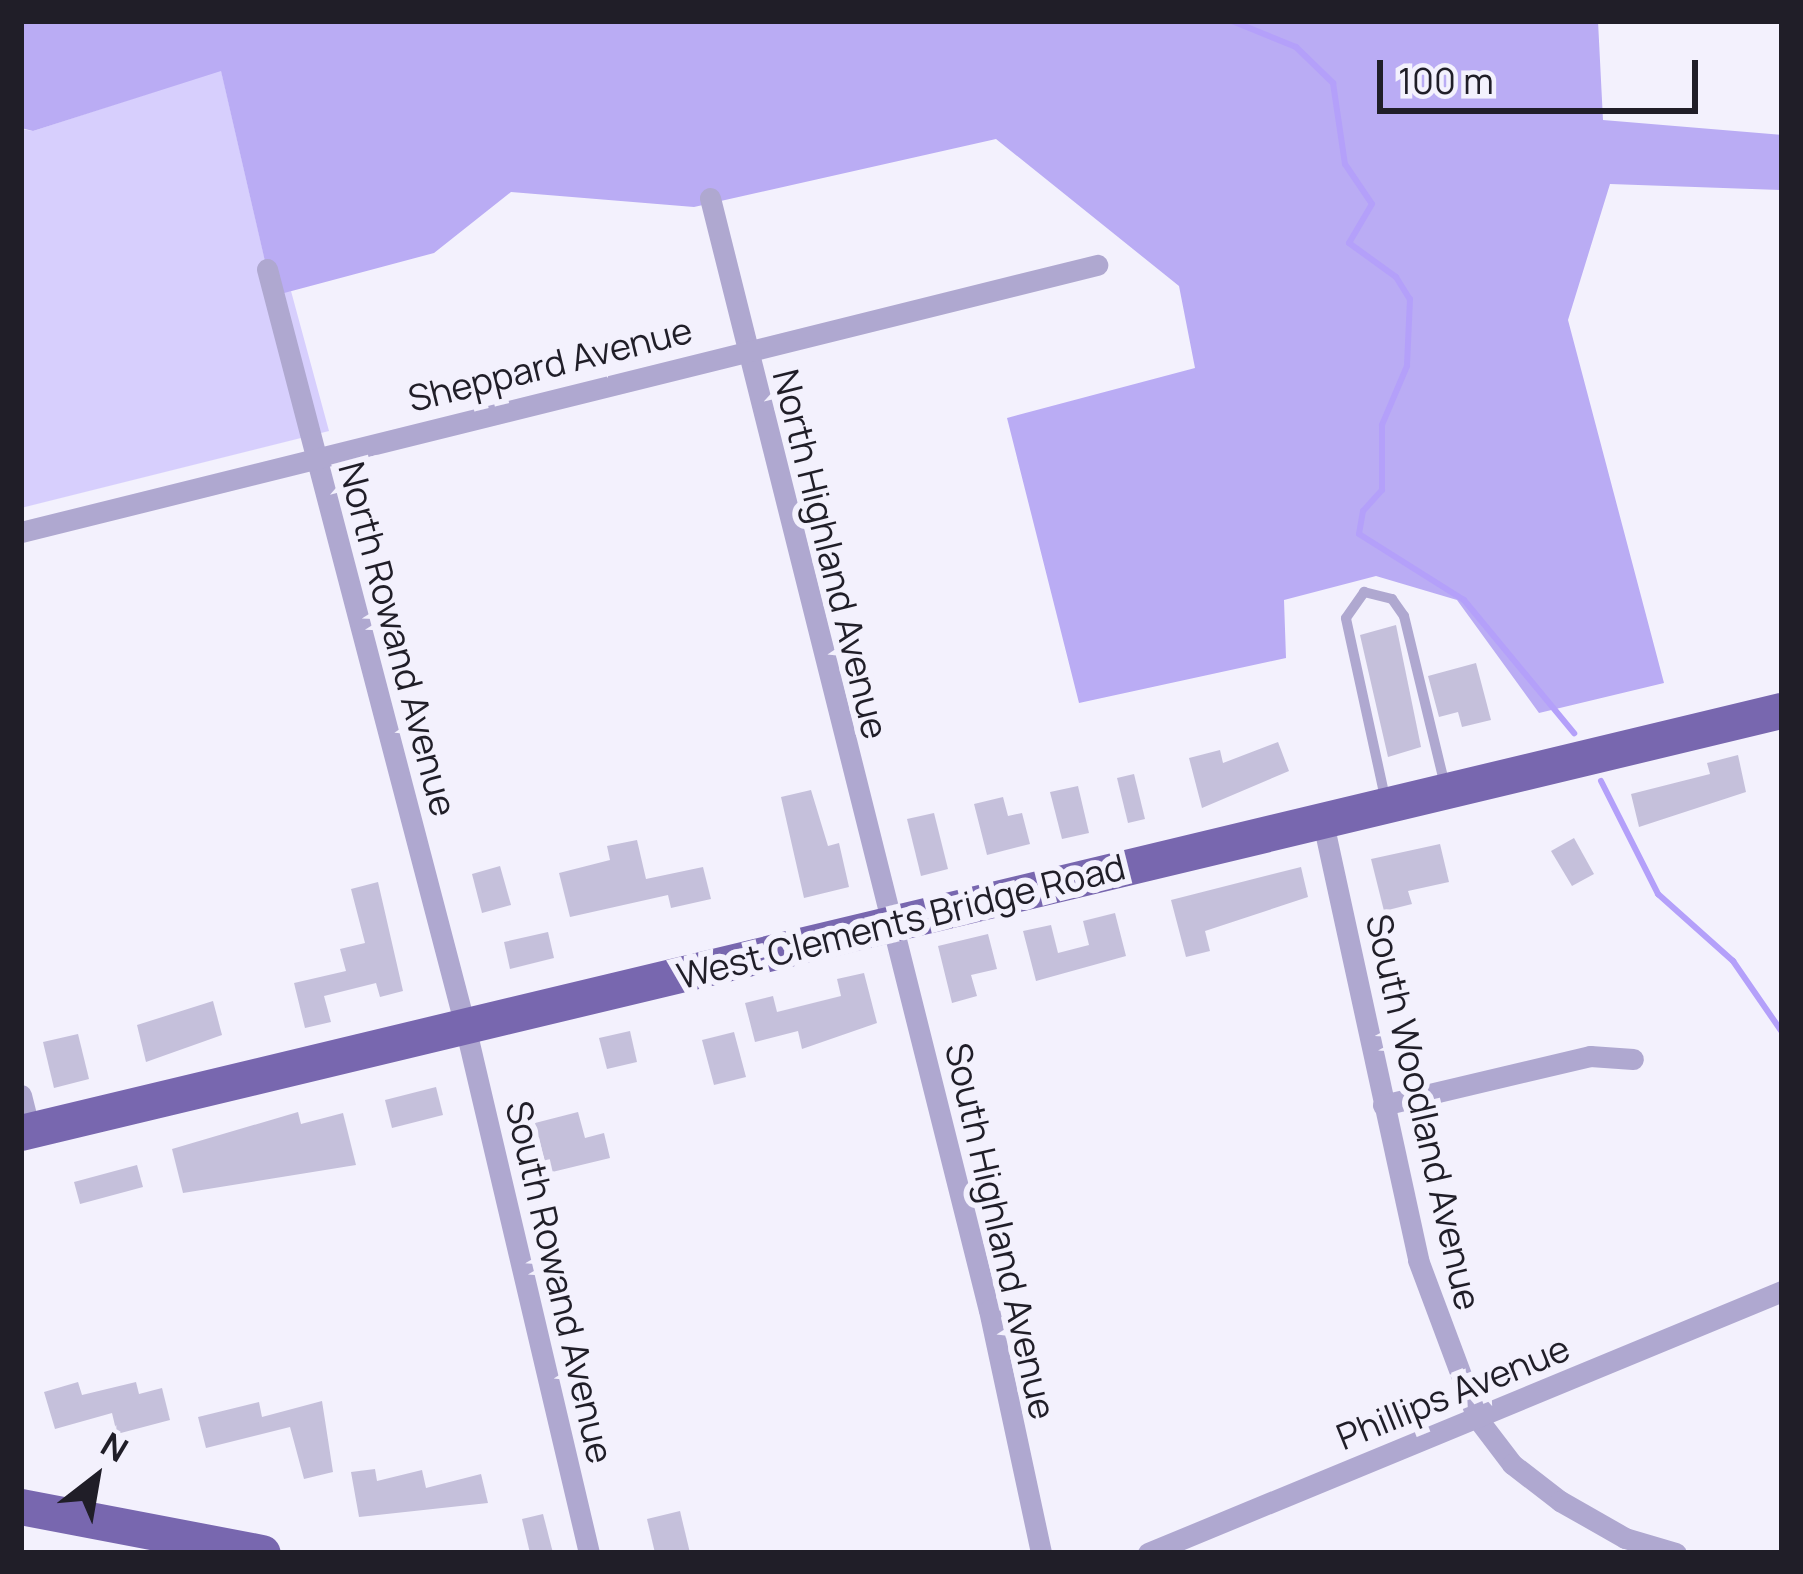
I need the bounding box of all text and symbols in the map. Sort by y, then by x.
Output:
scale bar [1383,36,1704,110]
text: 100 m [1398,56,1494,105]
street label: Sheppard Avenue [404,308,696,420]
street label: North Highland Avenue [764,365,898,743]
street label: North Rowand Avenue [330,457,466,821]
street label: West Clements Bridge Road [673,844,1129,998]
street label: South Woodland Avenue [1357,910,1491,1314]
street label: South Highland Avenue [937,1039,1065,1423]
street label: South Rowand Avenue [497,1097,623,1467]
street label: Phillips Avenue [1330,1326,1576,1458]
north arrow [36,1418,156,1538]
text: N [93,1421,137,1472]

